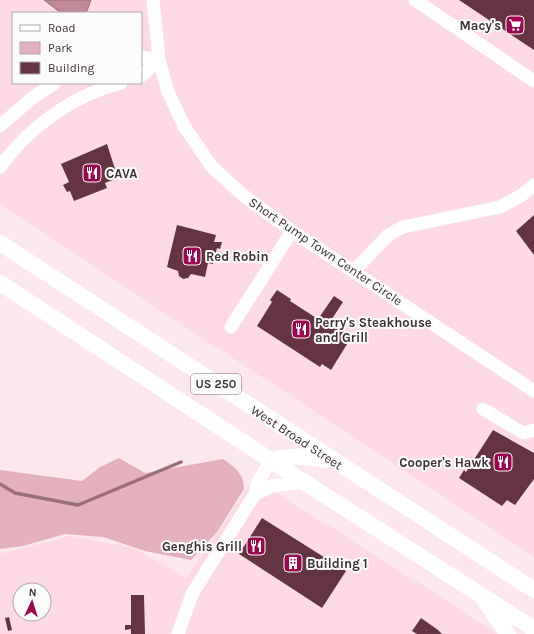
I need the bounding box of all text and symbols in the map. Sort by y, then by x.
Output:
legend [12,12,142,84]
supermarket icon: Macy's [504,14,526,36]
place label: Macy's [459,18,501,33]
text: Road [48,21,76,35]
text: Park [48,41,73,55]
text: Building [48,61,95,75]
restaurant icon: CAVA [81,162,103,184]
place label: CAVA [106,166,137,181]
street label: Short Pump Town Center Circle [246,194,406,309]
restaurant icon: Red Robin [181,245,203,267]
place label: Red Robin [206,249,269,264]
place label: Perry's Steakhouse and Grill [315,315,432,345]
restaurant icon: Perry's Steakhouse and Grill [290,318,312,340]
road number: US 250 [191,374,241,394]
street label: West Broad Street [248,402,345,473]
restaurant icon: Cooper's Hawk [492,451,514,473]
place label: Cooper's Hawk [399,455,489,470]
restaurant icon: Genghis Grill [245,535,267,557]
place label: Genghis Grill [162,539,242,554]
building icon: Building 1 [282,552,304,574]
place label: Building 1 [307,556,368,571]
north arrow [12,582,52,622]
text: N [28,586,37,599]

